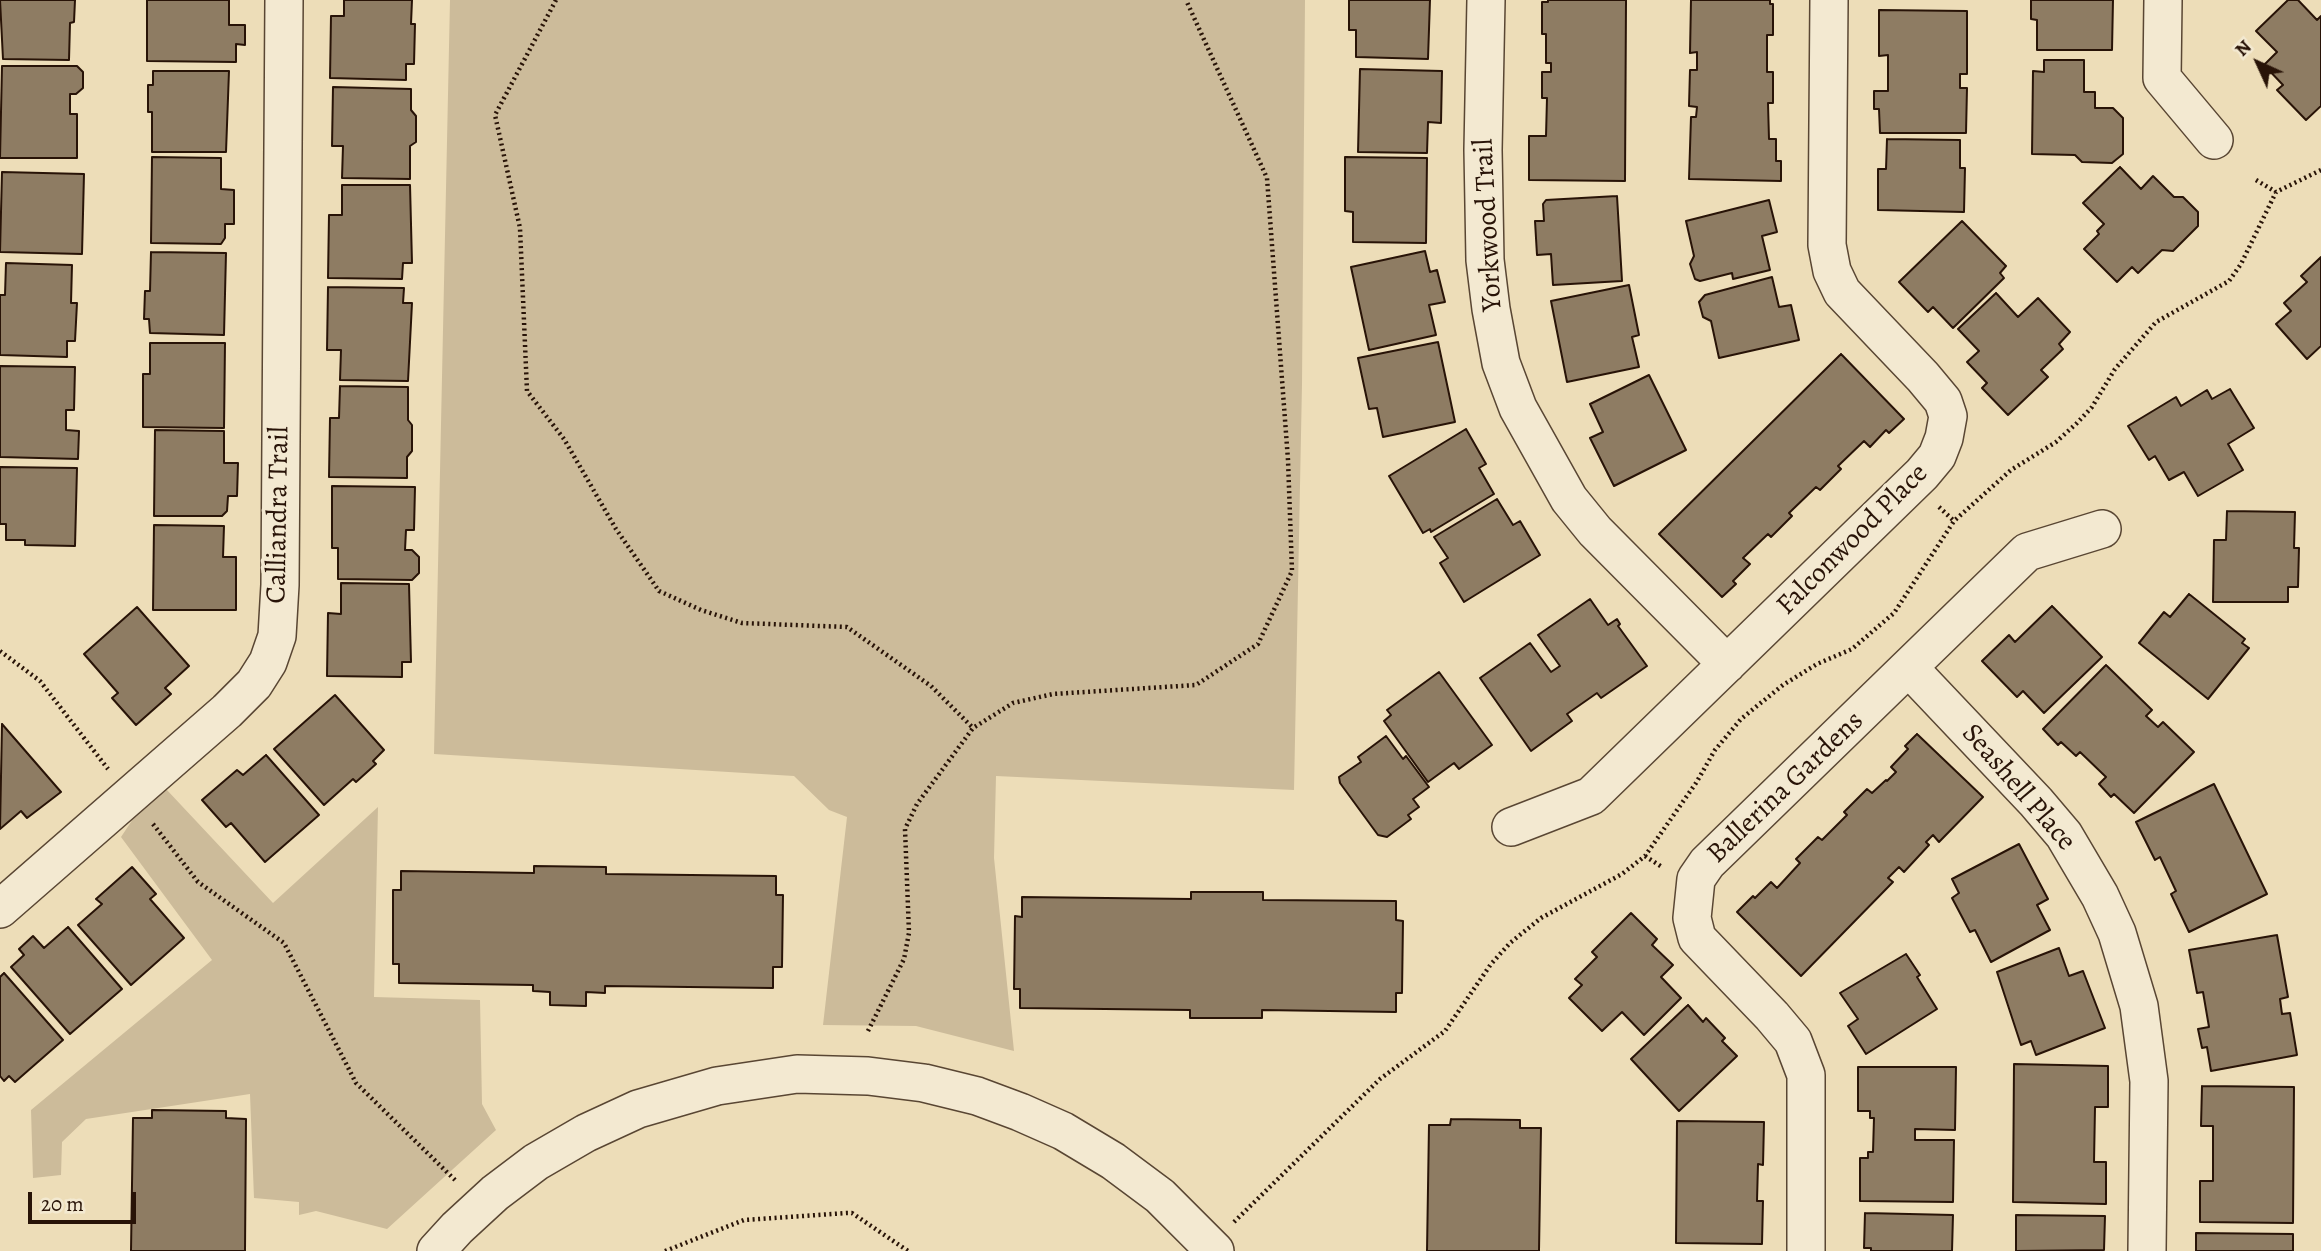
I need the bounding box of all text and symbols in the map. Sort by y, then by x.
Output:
north arrow [2223,28,2293,98]
text: N [2229,34,2257,62]
street label: Yorkwood Trail [1468,138,1510,312]
street label: Calliandra Trail [261,426,297,604]
street label: Falconwood Place [1770,457,1936,623]
street label: Ballerina Gardens [1701,705,1871,871]
street label: Seashell Place [1954,718,2082,858]
scale bar [32,1178,140,1222]
text: 20 m [41,1190,84,1218]

